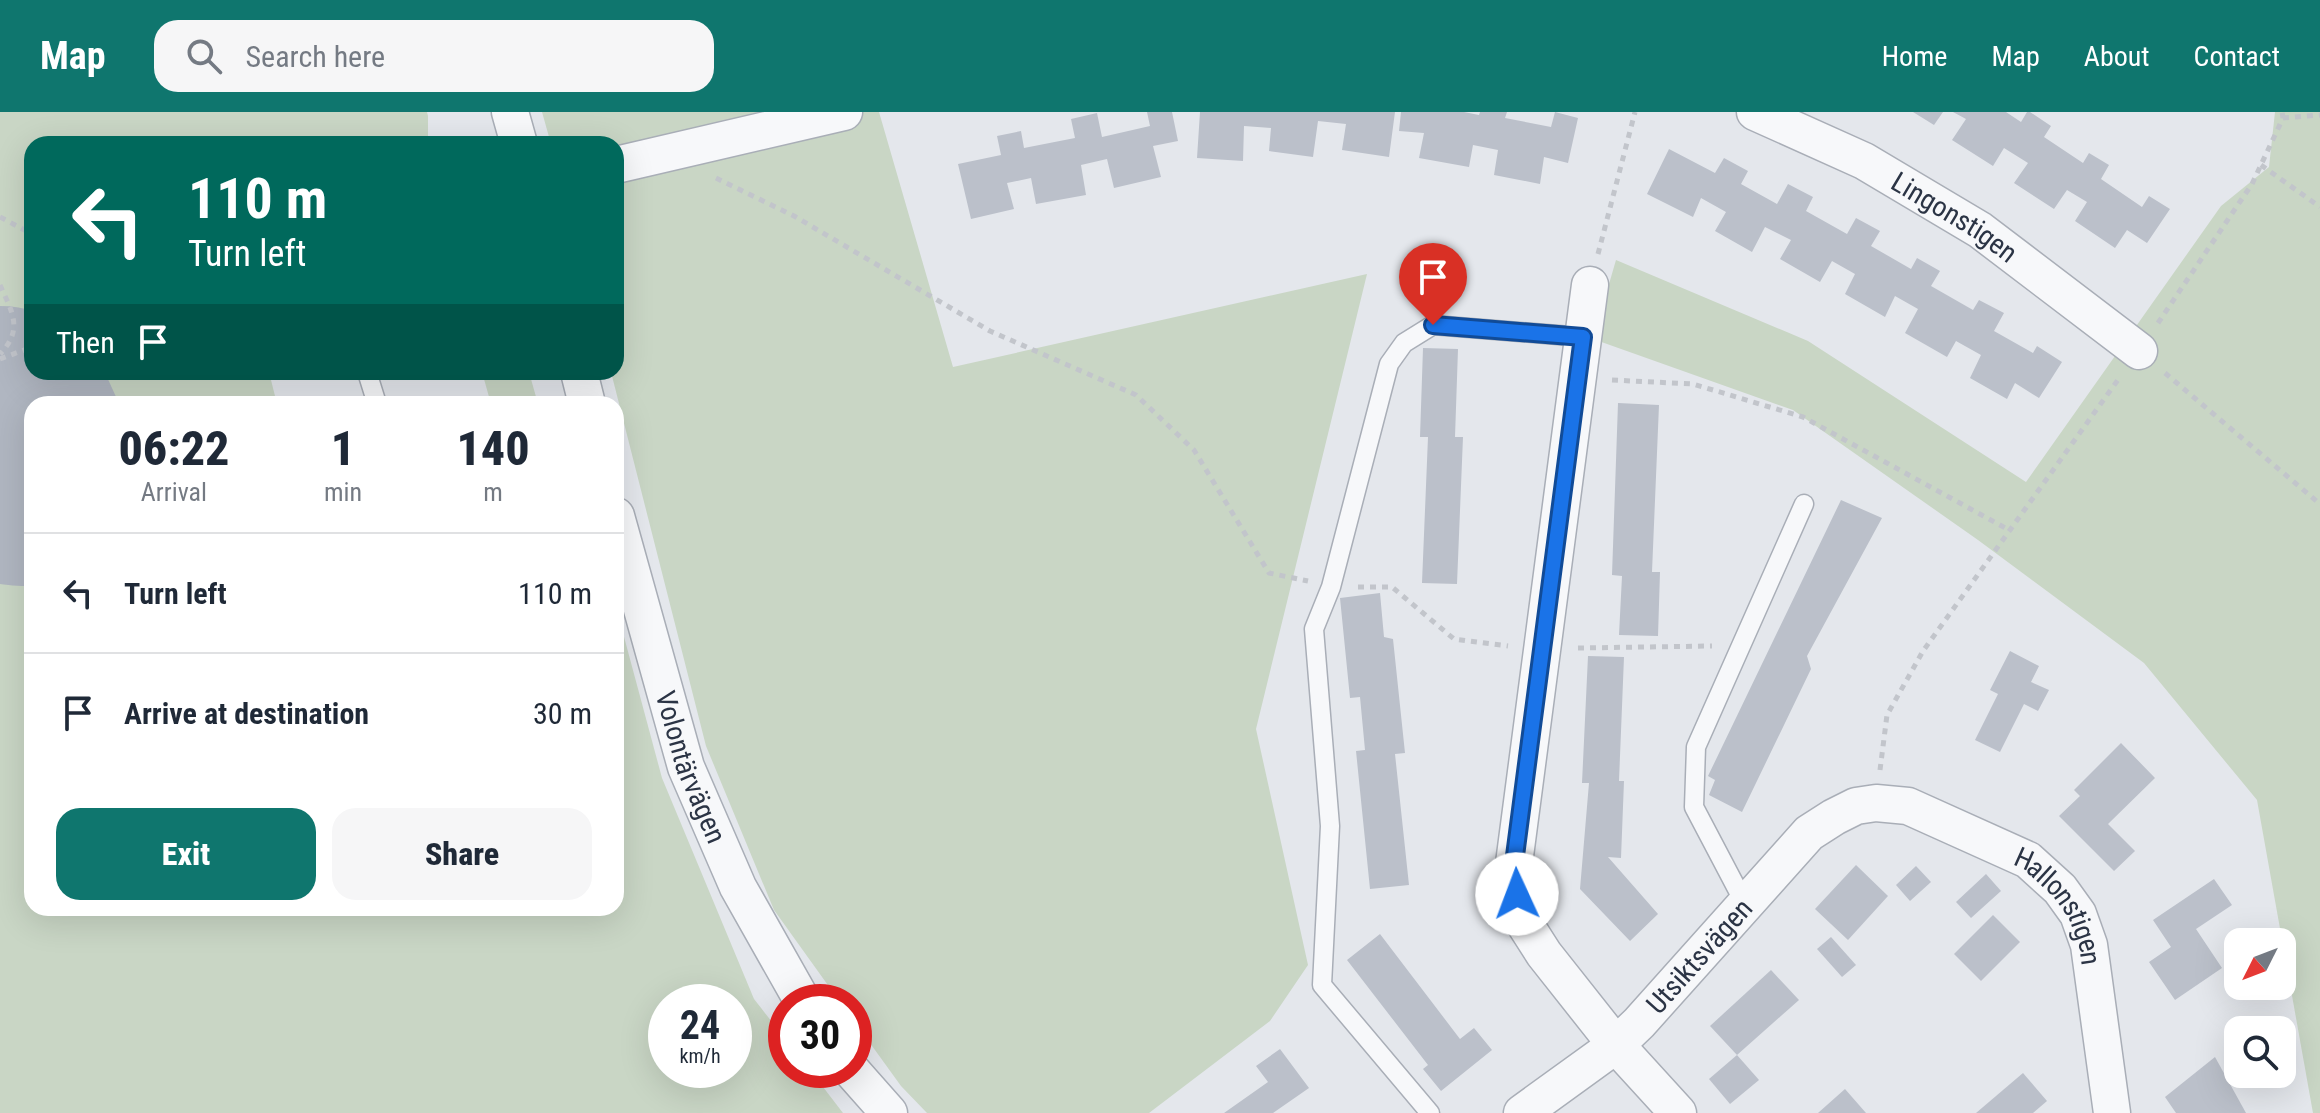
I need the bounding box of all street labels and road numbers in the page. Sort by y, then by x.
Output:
street label: Lingonstigen [1886,165,2024,269]
street label: Volontärvägen [649,687,733,848]
street label: Hallonstigen [2010,840,2108,967]
street label: Utsiktsvägen [1639,892,1759,1020]

